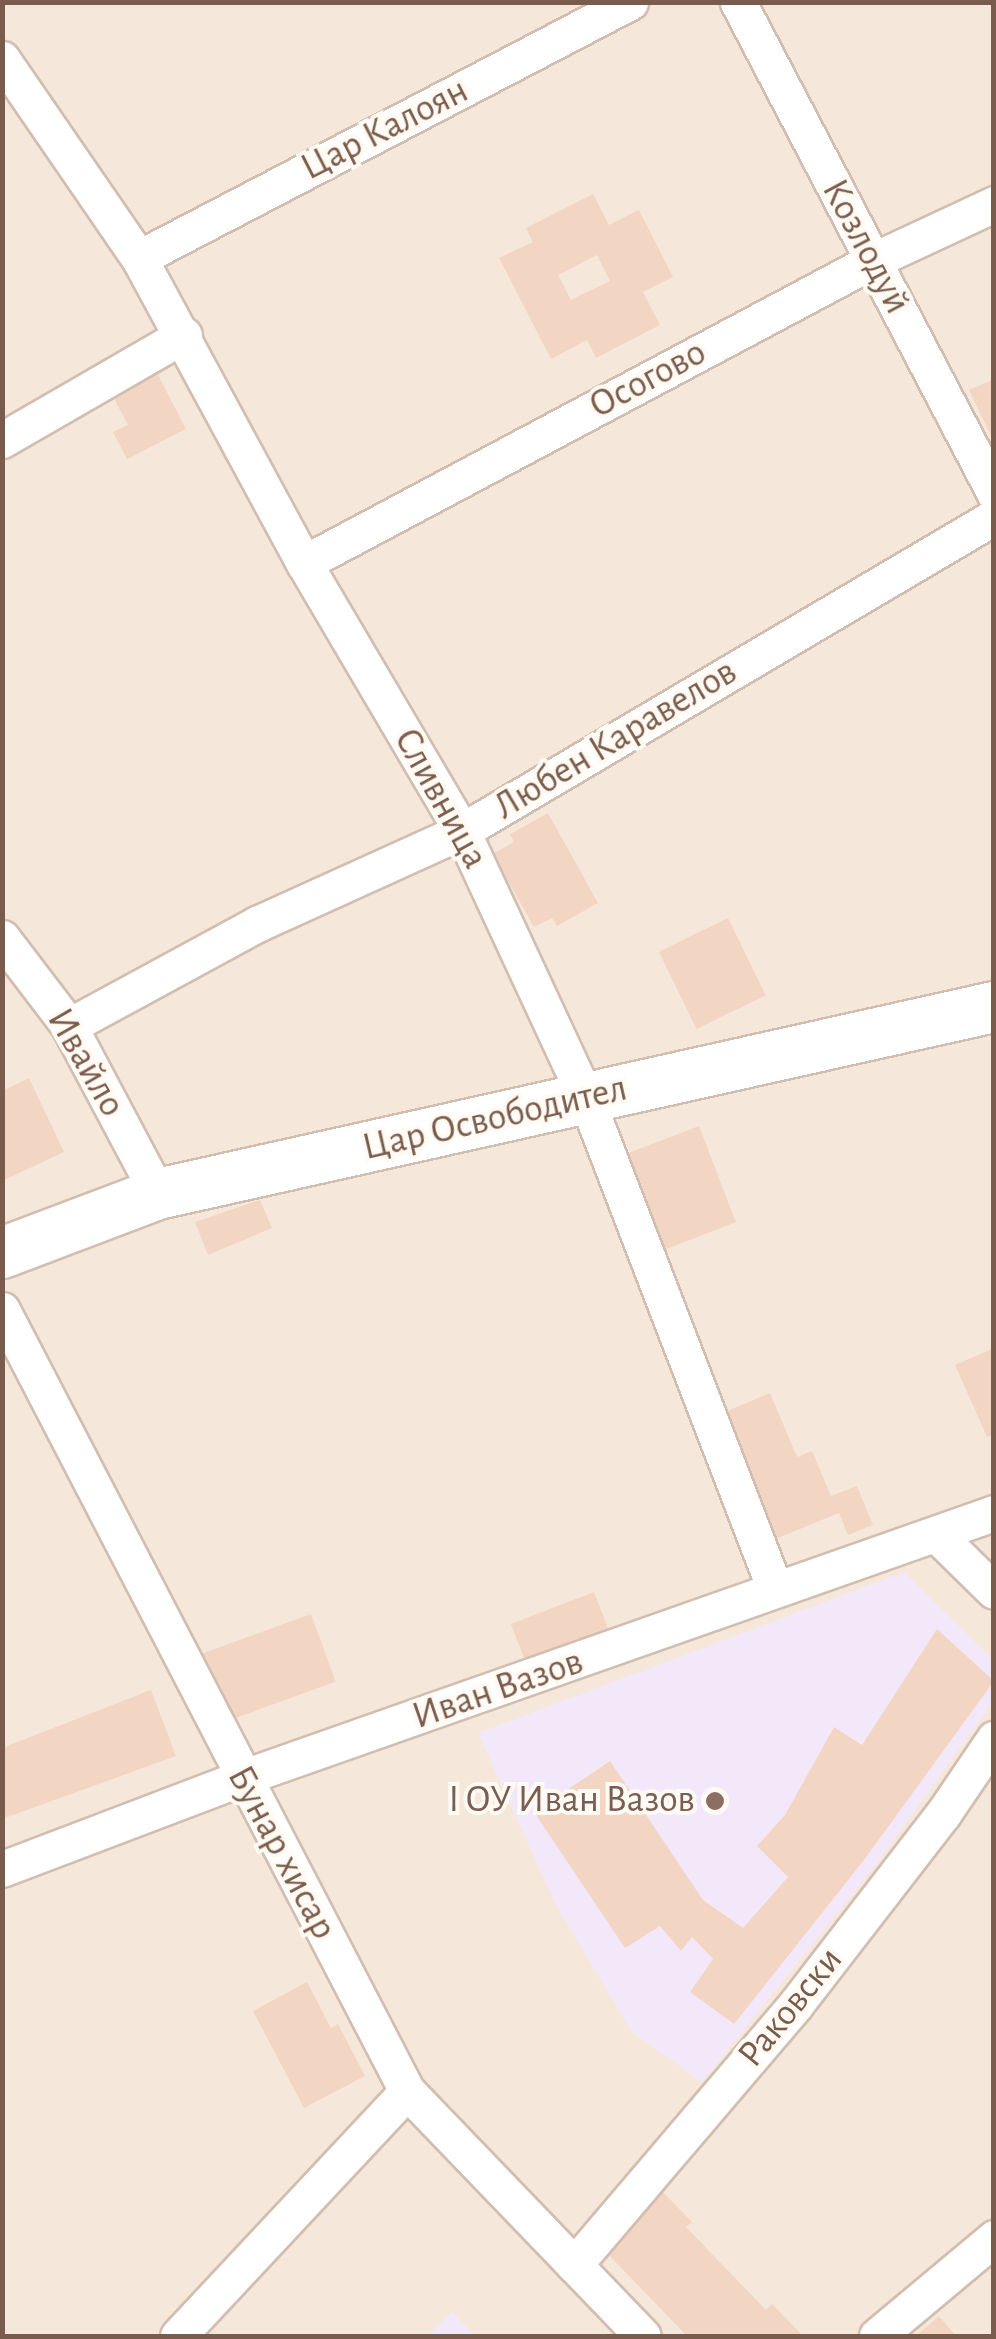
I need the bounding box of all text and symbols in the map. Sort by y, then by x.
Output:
street label: Цар Калоян [294,69,476,191]
street label: Козлодуй [811,172,919,322]
street label: Осогово [582,330,714,430]
street label: Любен Каравелов [487,650,745,830]
street label: Сливница [383,721,497,877]
street label: Ивайло [36,1001,134,1125]
street label: Цар Освободител [358,1066,632,1172]
street label: Иван Вазов [407,1640,589,1740]
street label: Бунар хисар [216,1759,346,1947]
place label: I ОУ Иван Вазов [449,1778,695,1824]
marker: I ОУ Иван Вазов [704,1790,726,1812]
street label: Раковски [729,1939,853,2077]

